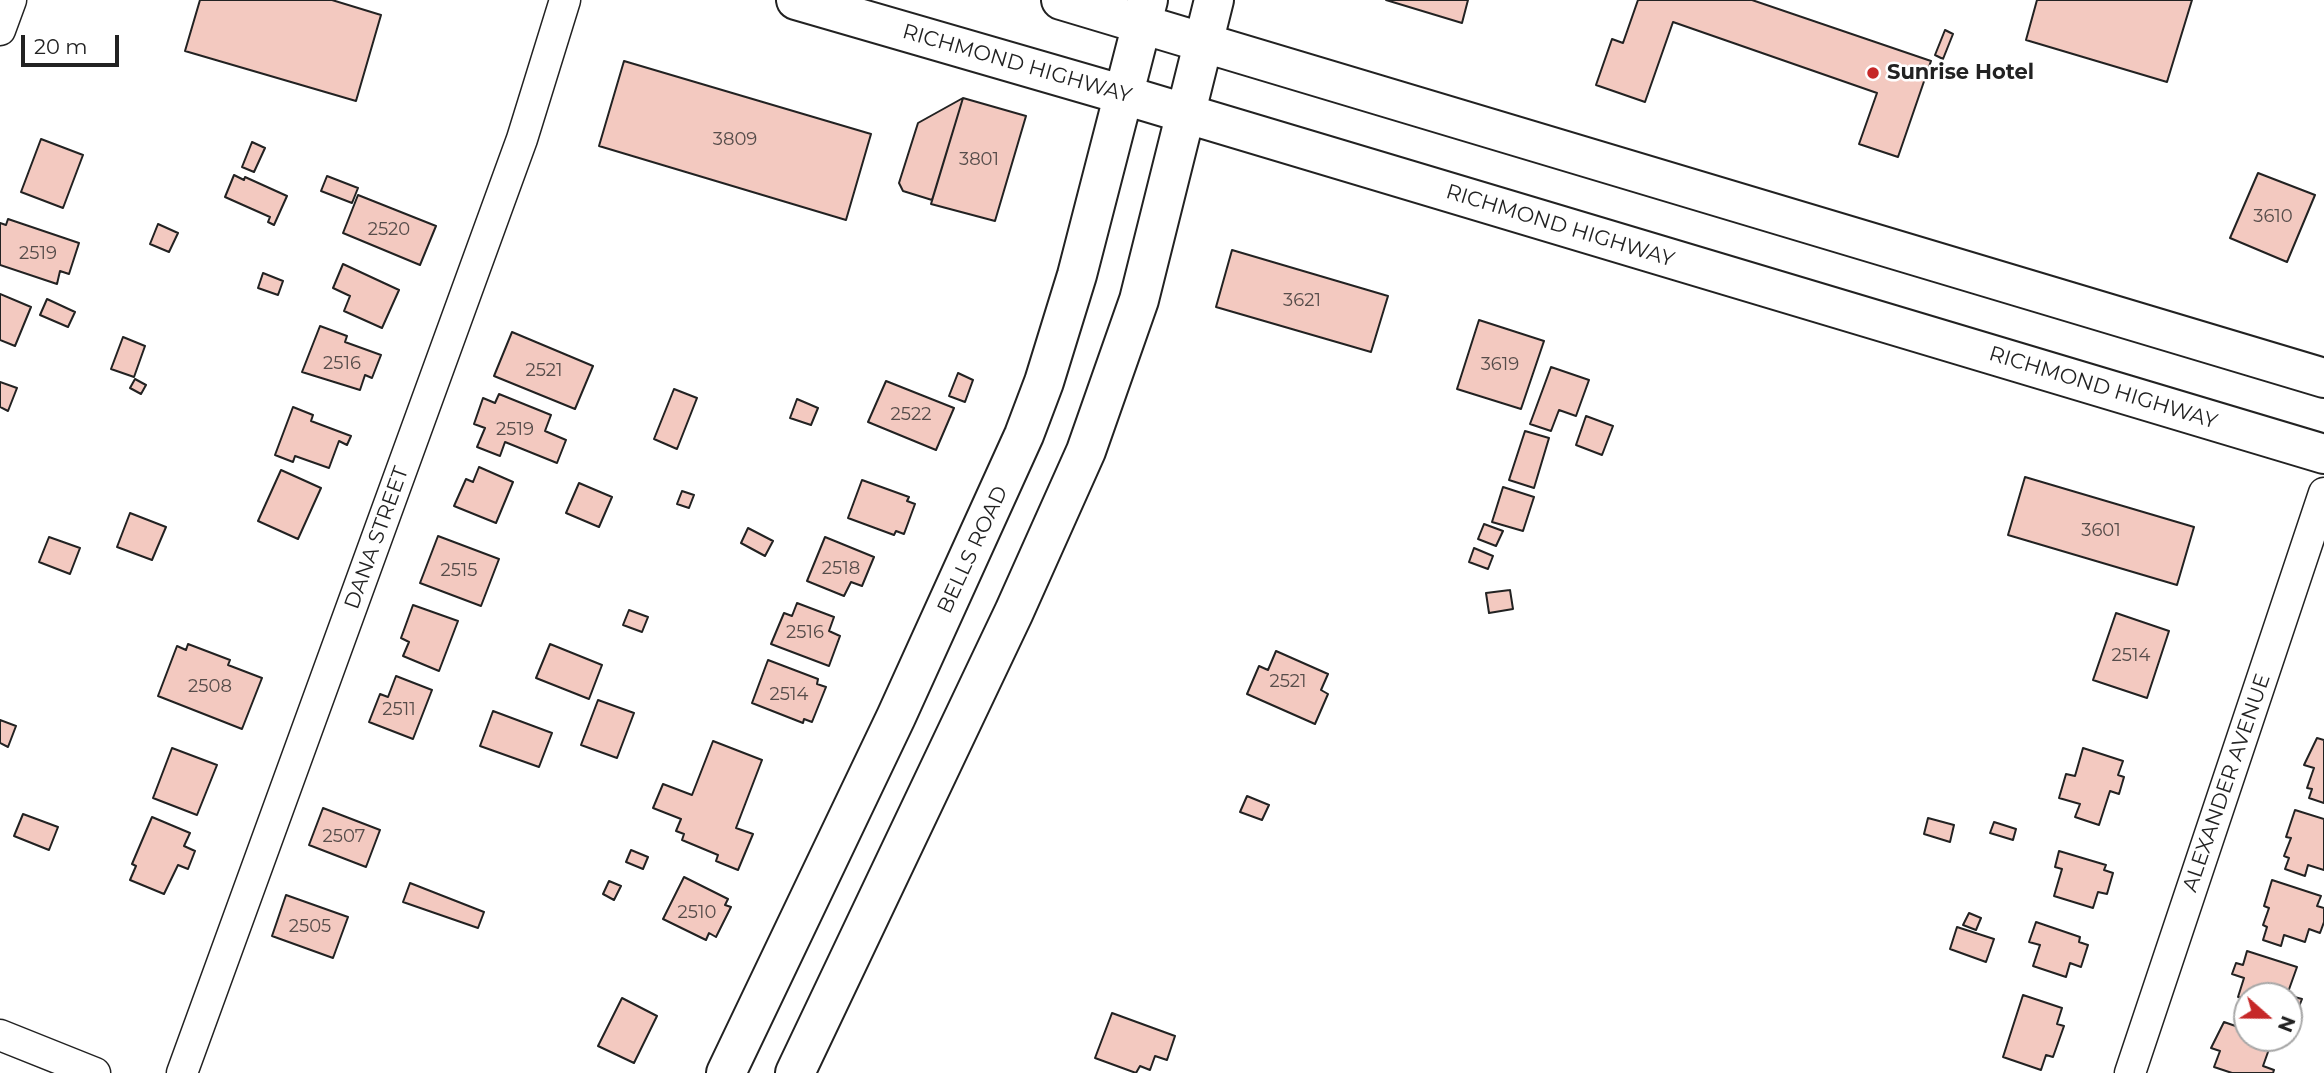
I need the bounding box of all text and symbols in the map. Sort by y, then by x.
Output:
street label: RICHMOND HIGHWAY [899,19,1135,109]
scale bar [24,21,122,65]
text: 20 m [34,34,88,59]
place label: Sunrise Hotel [1887,60,2034,86]
marker: Sunrise Hotel [1865,65,1881,81]
house number: 3809 [713,129,757,151]
house number: 3801 [959,149,999,171]
street label: RICHMOND HIGHWAY [1443,179,1677,273]
house number: 3610 [2253,206,2293,228]
house number: 2520 [368,219,410,241]
house number: 2519 [19,243,57,265]
house number: 3621 [1283,290,1321,312]
street label: RICHMOND HIGHWAY [1986,341,2220,435]
house number: 2516 [323,353,361,375]
house number: 3619 [1481,354,1519,376]
house number: 2521 [525,360,563,382]
house number: 2522 [891,404,931,426]
house number: 2519 [496,419,534,441]
street label: DANA STREET [340,463,414,613]
street label: BELLS ROAD [932,482,1014,618]
house number: 3601 [2081,520,2121,542]
house number: 2518 [822,558,860,580]
house number: 2515 [440,560,478,582]
house number: 2516 [786,622,824,644]
house number: 2514 [2112,645,2150,667]
house number: 2521 [1269,671,1307,693]
street label: ALEXANDER AVENUE [2178,671,2276,895]
house number: 2508 [188,676,232,698]
house number: 2514 [770,684,808,706]
house number: 2511 [382,699,416,721]
house number: 2507 [323,826,365,848]
house number: 2510 [678,902,716,924]
house number: 2505 [289,916,331,938]
north arrow [2233,982,2303,1052]
text: N [2273,1013,2300,1035]

